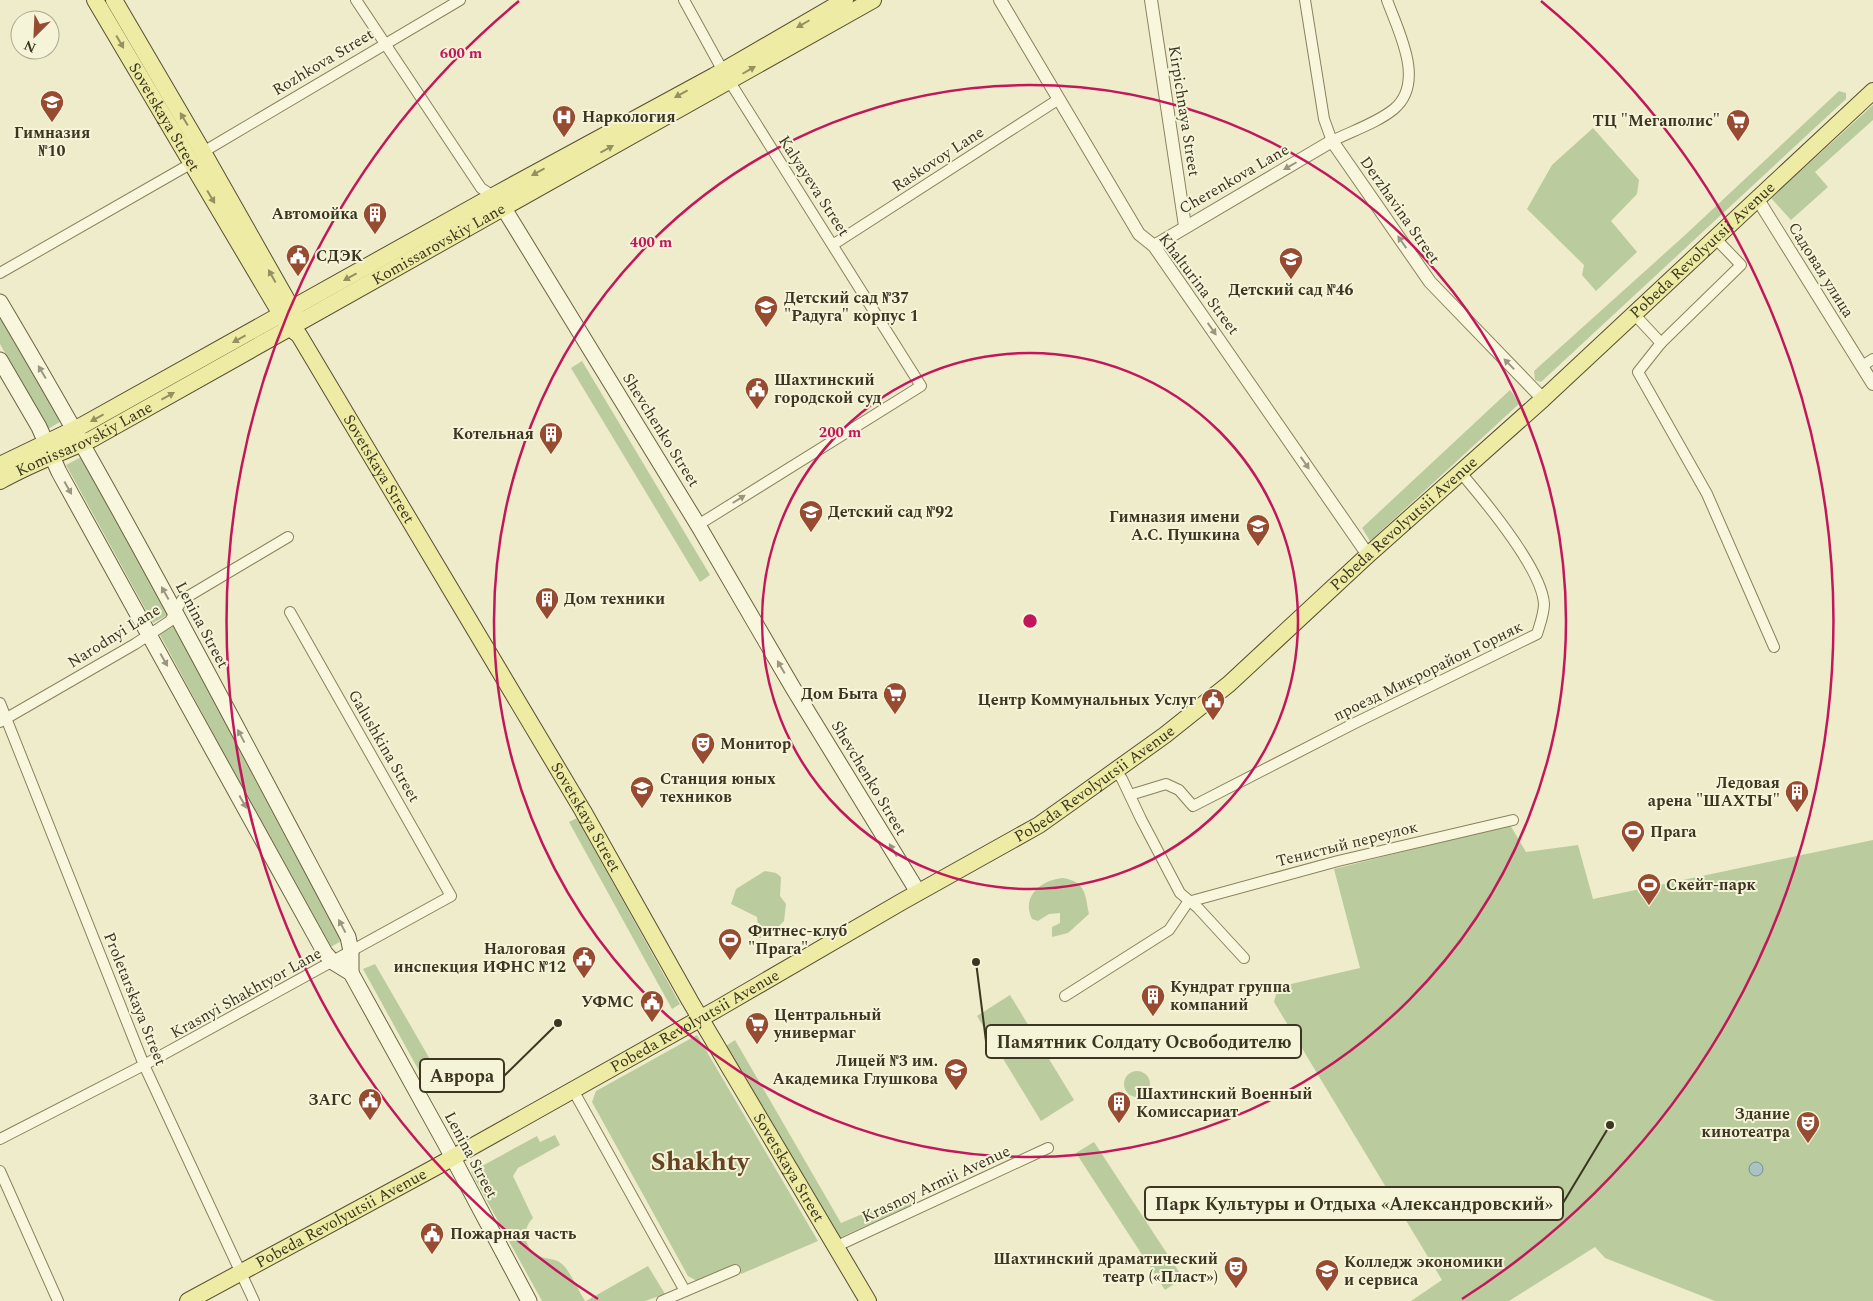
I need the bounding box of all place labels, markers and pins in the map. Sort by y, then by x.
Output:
school or university icon: Гимназия №10 [39,89,65,123]
hospital icon: Наркология [551,104,577,138]
place label: Наркология [582,105,676,129]
supermarket icon: ТЦ "Мегаполис" [1725,108,1751,142]
place label: ТЦ "Мегаполис" [1592,109,1720,133]
place label: Гимназия №10 [14,121,90,163]
building icon: Автомойка [362,201,388,235]
place label: Автомойка [271,202,359,226]
public building icon: СДЭК [285,243,311,277]
place label: СДЭК [316,244,364,268]
school or university icon: Детский сад №46 [1278,246,1304,280]
place label: Детский сад №46 [1228,278,1354,302]
place label: Детский сад №37 "Радуга" корпус 1 [784,286,919,328]
school or university icon: Детский сад №37 "Радуга" корпус 1 [753,294,779,328]
place label: Шахтинский городской суд [774,368,882,410]
public building icon: Шахтинский городской суд [744,376,770,410]
building icon: Котельная [538,421,564,455]
place label: Котельная [452,422,534,446]
school or university icon: Детский сад №92 [798,499,824,533]
place label: Детский сад №92 [828,500,953,524]
place label: Гимназия имени А.С. Пушкина [1109,505,1241,547]
school or university icon: Гимназия имени А.С. Пушкина [1245,513,1271,547]
building icon: Дом техники [534,586,560,620]
place label: Дом техники [564,587,665,611]
centre of rings [1021,612,1039,630]
supermarket icon: Дом Быта [882,681,908,715]
place label: Дом Быта [801,682,879,706]
public building icon: Центр Коммунальных Услуг [1200,687,1226,721]
place label: Центр Коммунальных Услуг [978,688,1197,712]
theatre icon: Монитор [690,731,716,765]
place label: Монитор [720,732,791,756]
place label: Станция юных техников [660,767,776,809]
place label: Ледовая арена "ШАХТЫ" [1648,771,1780,813]
school or university icon: Станция юных техников [629,775,655,809]
building icon: Ледовая арена "ШАХТЫ" [1784,779,1810,813]
sports icon: Прага [1620,819,1646,853]
place label: Прага [1650,820,1697,844]
sports icon: Скейт-парк [1636,872,1662,906]
place label: Скейт-парк [1666,873,1756,897]
place label: Фитнес-клуб "Прага" [748,919,848,961]
sports icon: Фитнес-клуб "Прага" [717,927,743,961]
place label: Налоговая инспекция ИФНС №12 [393,937,566,979]
public building icon: Налоговая инспекция ИФНС №12 [571,945,597,979]
place label: Кундрат группа компаний [1170,975,1291,1017]
building icon: Кундрат группа компаний [1140,983,1166,1017]
public building icon: УФМС [639,989,665,1023]
place label: УФМС [581,990,634,1014]
place label: Центральный универмаг [773,1003,882,1045]
supermarket icon: Центральный универмаг [744,1011,770,1045]
callout: Памятник Солдату Освободителю [986,1025,1301,1058]
place label: Лицей №3 им. Академика Глушкова [772,1049,939,1091]
school or university icon: Лицей №3 им. Академика Глушкова [943,1057,969,1091]
callout: Аврора [420,1059,504,1092]
place label: Шахтинский Военный Комиссариат [1136,1082,1312,1124]
public building icon: ЗАГС [357,1087,383,1121]
place label: ЗАГС [308,1088,352,1112]
building icon: Шахтинский Военный Комиссариат [1106,1090,1132,1124]
place label: Здание кинотеатра [1701,1102,1791,1144]
theatre icon: Здание кинотеатра [1795,1110,1821,1144]
callout: Парк Культуры и Отдыха «Александровский» [1145,1187,1563,1220]
public building icon: Пожарная часть [419,1221,445,1255]
place label: Пожарная часть [450,1222,577,1246]
place label: Шахтинский драматический театр («Пласт») [993,1247,1218,1289]
place label: Колледж экономики и сервиса [1344,1250,1503,1292]
theatre icon: Шахтинский драматический театр («Пласт») [1223,1255,1249,1289]
school or university icon: Колледж экономики и сервиса [1314,1258,1340,1292]

